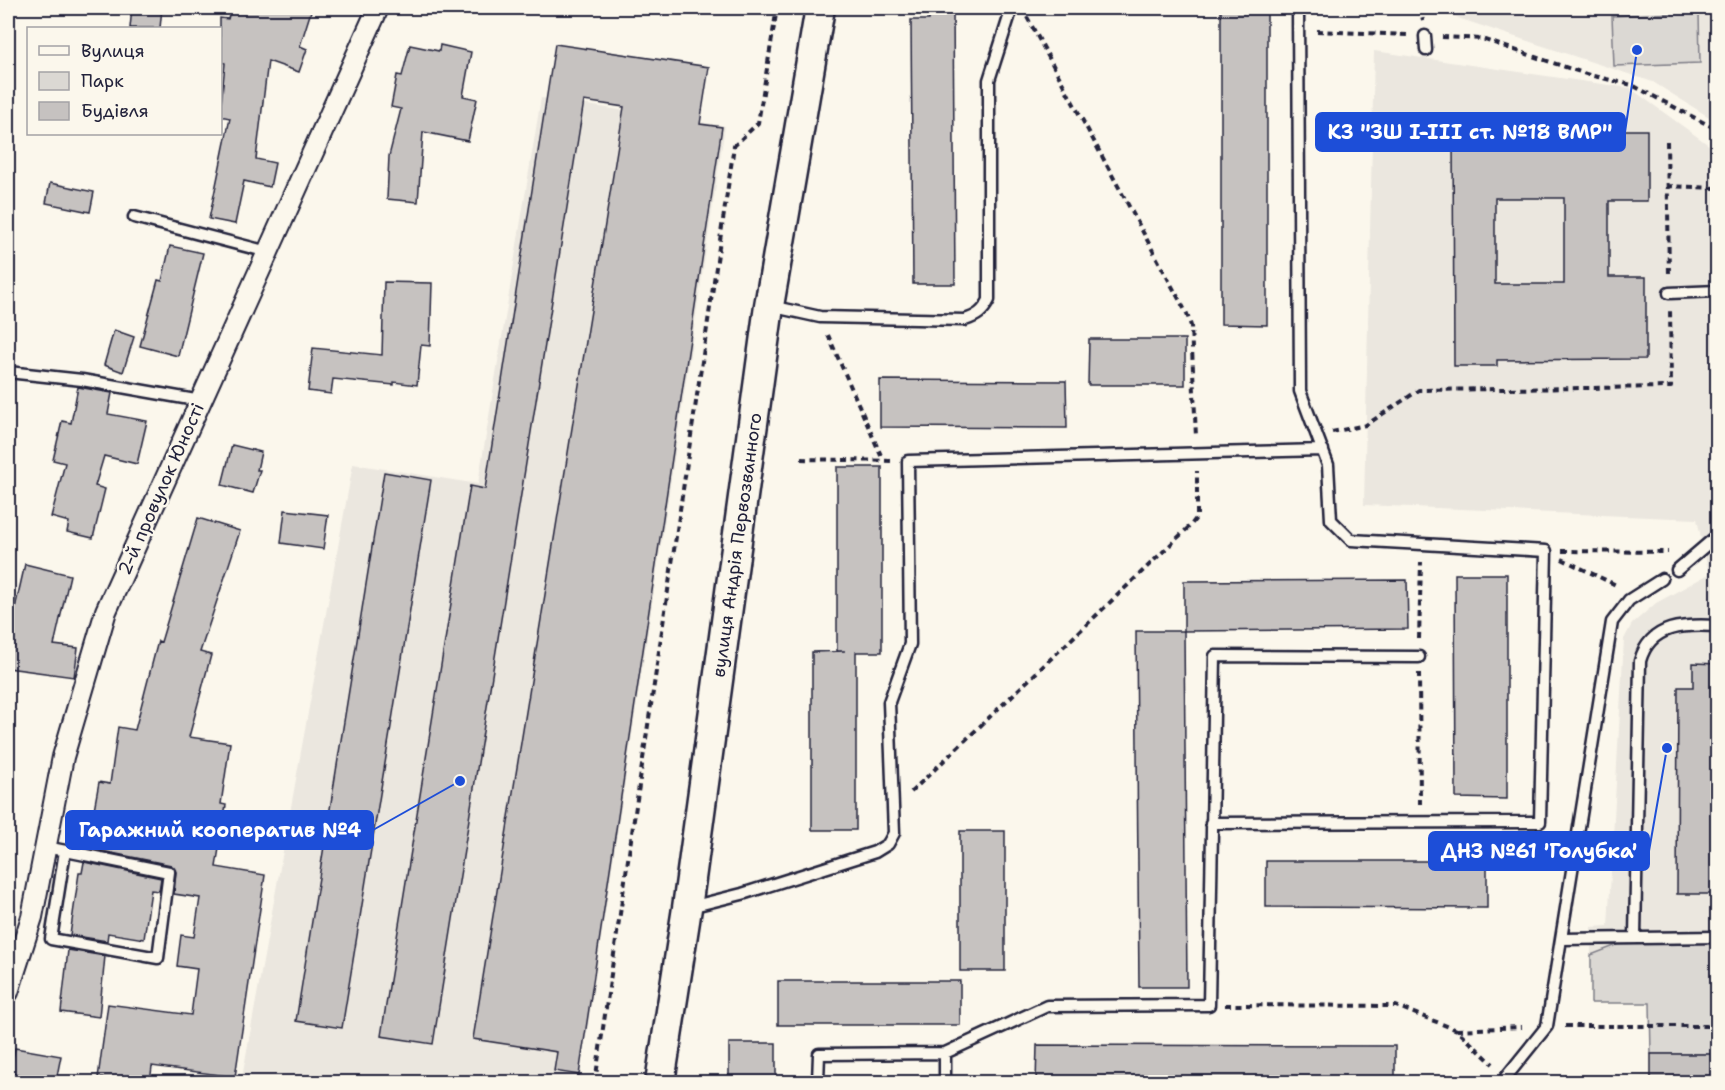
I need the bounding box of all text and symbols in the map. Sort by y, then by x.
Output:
legend [27,27,222,135]
text: Вулиця [81,39,145,63]
text: Парк [81,69,124,93]
text: Будівля [81,99,149,123]
callout: КЗ "ЗШ І-ІІІ ст. №18 ВМР" [1316,113,1625,151]
text: КЗ "ЗШ І-ІІІ ст. №18 ВМР" [1327,119,1613,145]
street label: 2-й провулок Юності [112,399,210,579]
street label: вулиця Андрія Первозванного [707,411,767,679]
callout: Гаражний кооператив №4 [66,811,373,849]
text: Гаражний кооператив №4 [79,817,361,843]
callout: ДНЗ №61 'Голубка' [1429,832,1649,870]
text: ДНЗ №61 'Голубка' [1441,838,1637,864]

